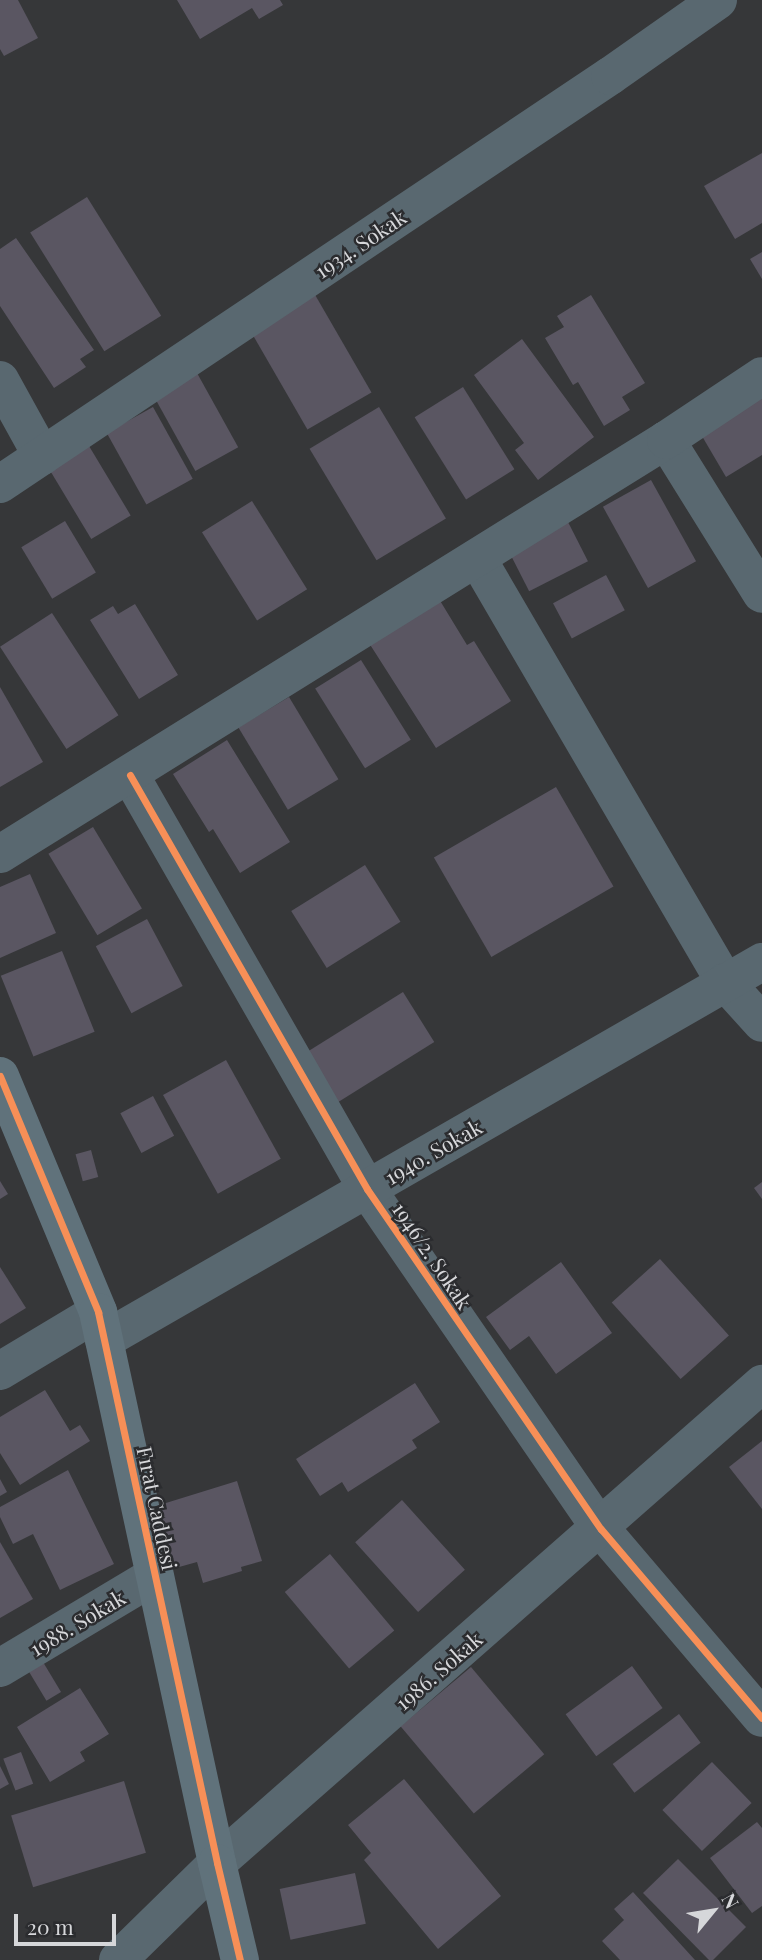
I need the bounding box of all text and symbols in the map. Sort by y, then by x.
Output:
street label: 1934. Sokak [310,203,410,283]
street label: 1940. Sokak [380,1113,486,1189]
street label: 1946/2. Sokak [388,1197,478,1313]
street label: Fırat Caddesi [133,1444,183,1572]
street label: 1988. Sokak [25,1584,129,1660]
street label: 1986. Sokak [389,1625,487,1715]
north arrow [678,1876,748,1946]
text: N [716,1888,746,1913]
scale bar [18,1900,119,1944]
text: 20 m [27,1912,74,1940]

